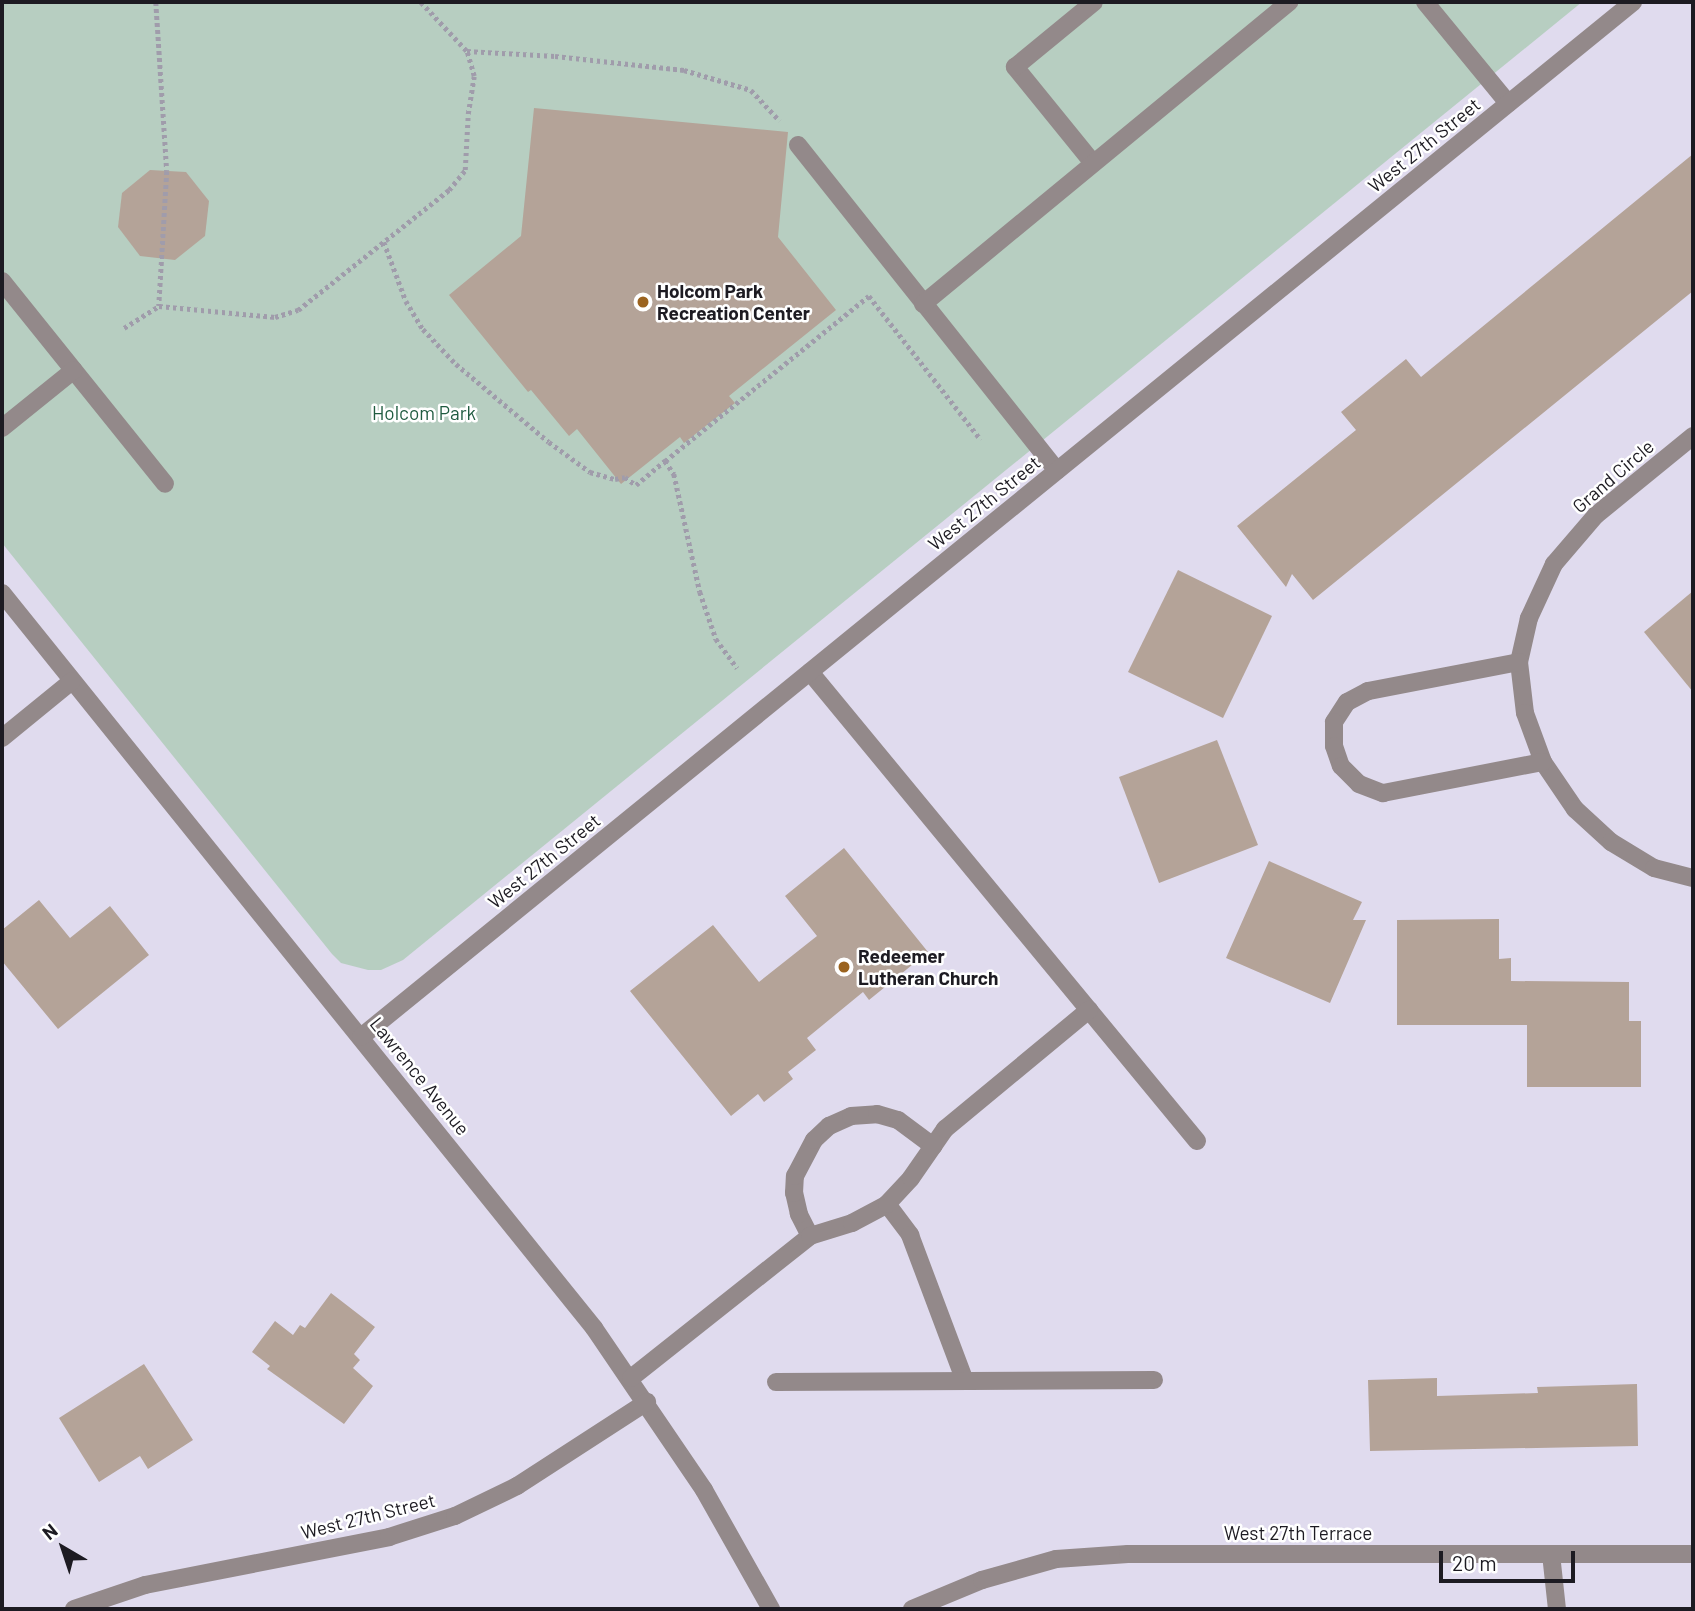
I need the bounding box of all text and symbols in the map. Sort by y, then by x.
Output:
street label: West 27th Street [1363,93,1485,197]
place label: Holcom Park Recreation Center [657,280,810,324]
marker: Holcom Park Recreation Center [635,294,651,310]
park label: Holcom Park [372,402,476,424]
street label: Grand Circle [1568,435,1658,517]
street label: West 27th Street [923,451,1045,555]
street label: West 27th Street [483,809,605,913]
place label: Redeemer Lutheran Church [858,945,998,989]
marker: Redeemer Lutheran Church [836,959,852,975]
street label: Lawrence Avenue [365,1012,475,1140]
street label: West 27th Street [299,1488,437,1544]
north arrow [28,1513,98,1583]
text: N [37,1518,62,1544]
street label: West 27th Terrace [1224,1522,1372,1544]
scale bar [1443,1538,1580,1582]
text: 20 m [1452,1550,1497,1575]

